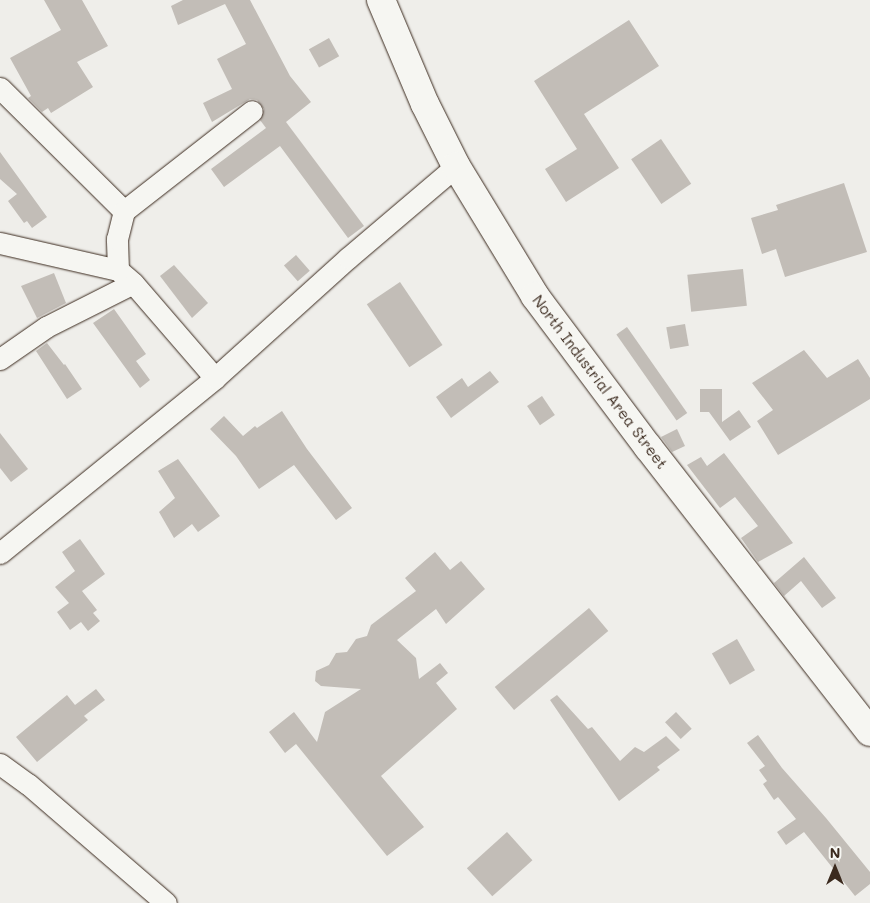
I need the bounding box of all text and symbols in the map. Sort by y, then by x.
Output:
street label: North Industrial Area Street [529,292,671,472]
north arrow [810,843,860,893]
text: N [830,843,840,862]

